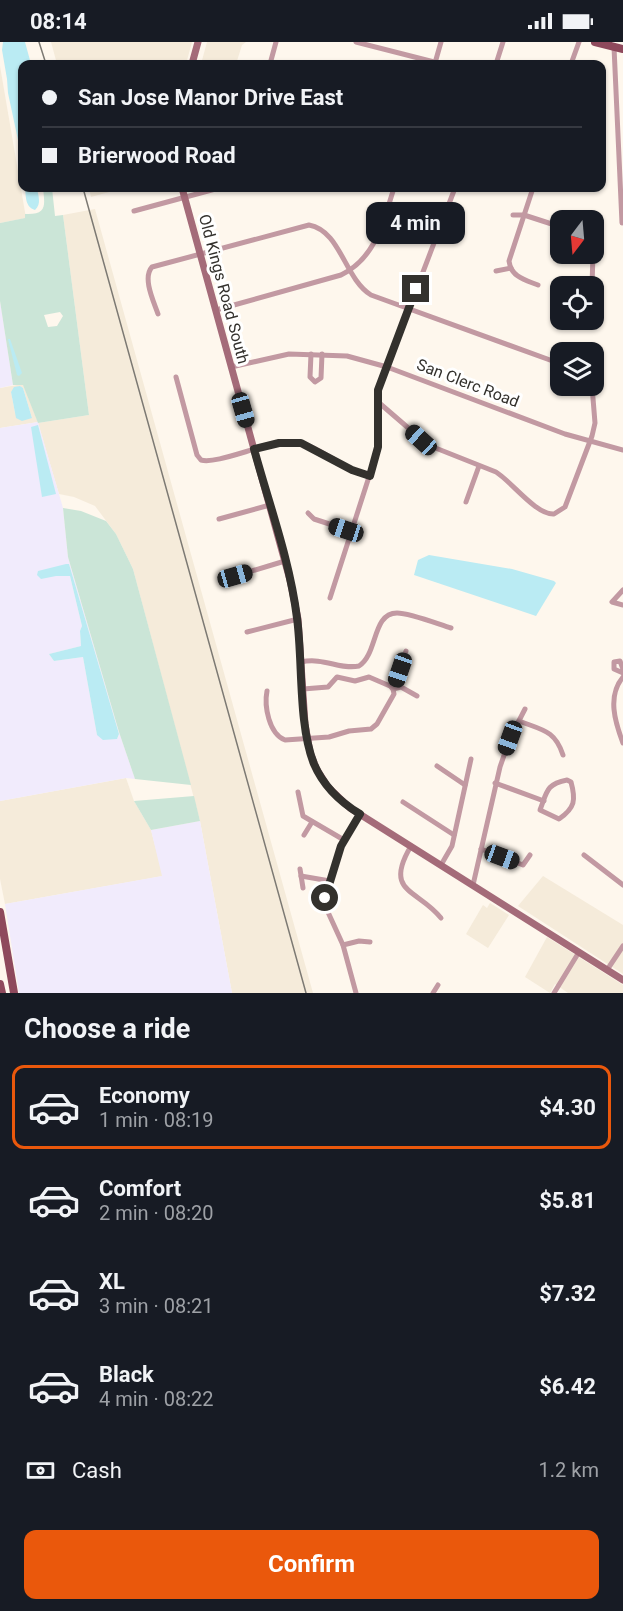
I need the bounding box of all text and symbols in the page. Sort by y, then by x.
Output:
text: 08:14 [30,9,87,34]
text: San Jose Manor Drive East [78,85,343,110]
text: Brierwood Road [78,143,236,168]
callout: 4 min [366,202,466,244]
north arrow [550,210,604,264]
map controls [550,210,604,396]
text: 4 min [390,211,441,235]
street label: Old Kings Road South [195,212,253,366]
route end [402,275,429,302]
button: locate [550,276,604,330]
button: layers [550,342,604,396]
street label: San Clerc Road [414,355,522,411]
car [229,390,257,430]
car [402,421,440,459]
car [326,516,366,544]
car [215,562,255,590]
car [386,650,414,690]
car [495,718,525,758]
car [482,842,522,872]
route start [311,884,338,911]
text: Choose a ride [24,1013,190,1045]
icon: car [27,1080,81,1134]
text: Economy [99,1083,190,1108]
text: $4.30 [539,1095,596,1120]
text: 1 min · 08:19 [99,1108,214,1132]
icon: car [27,1173,81,1227]
text: Comfort [99,1176,181,1201]
text: $5.81 [539,1188,596,1213]
text: 2 min · 08:20 [99,1201,214,1225]
icon: car [27,1266,81,1320]
text: XL [99,1269,125,1294]
text: $7.32 [539,1281,596,1306]
text: 3 min · 08:21 [99,1294,214,1318]
icon: car [27,1359,81,1413]
text: Black [99,1362,154,1387]
text: $6.42 [539,1374,596,1399]
text: 4 min · 08:22 [99,1387,214,1411]
icon: cash [24,1454,57,1487]
text: Cash [72,1458,122,1483]
text: 1.2 km [539,1458,599,1482]
button: Confirm [24,1530,599,1599]

